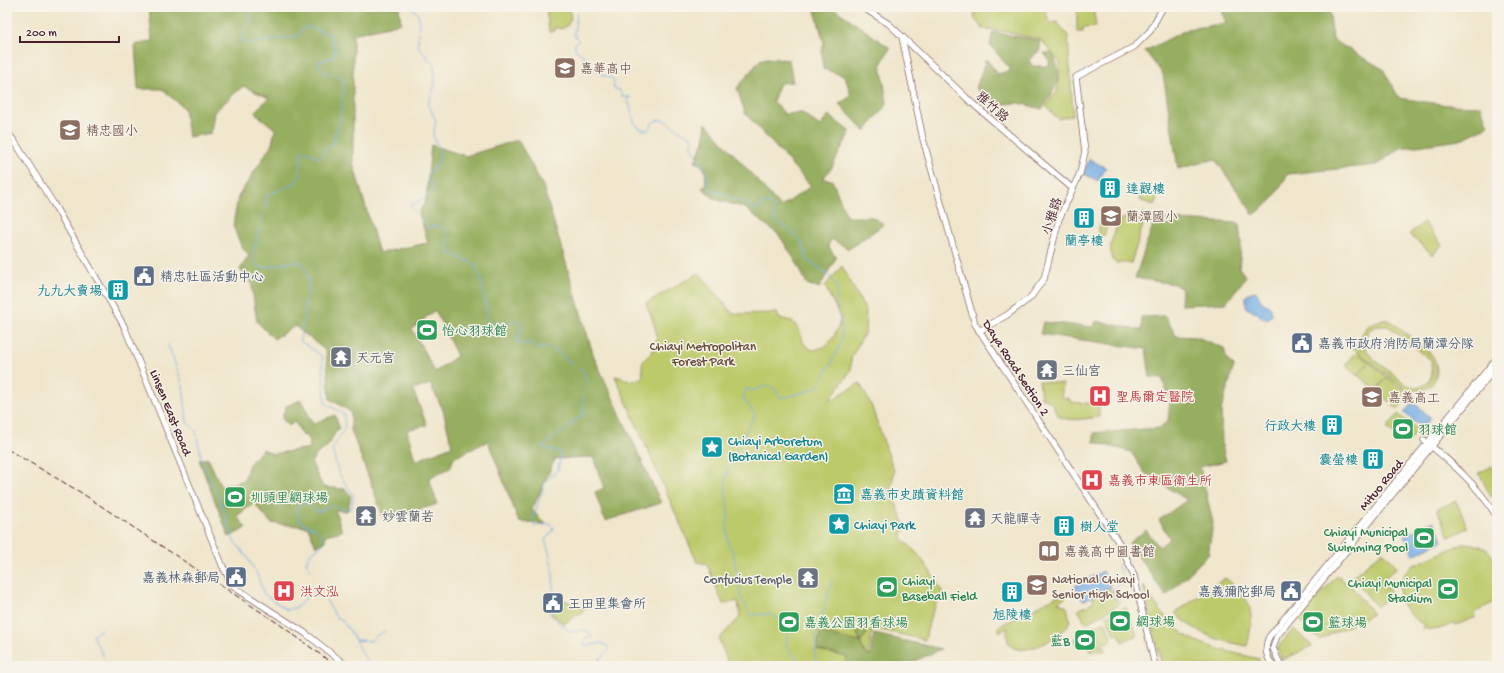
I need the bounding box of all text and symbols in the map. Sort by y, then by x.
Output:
scale bar [20,18,119,44]
text: 200 m [26,27,57,41]
school or university icon: 嘉華高中 [552,55,578,81]
place label: 嘉華高中 [580,62,632,78]
street label: 雅竹路 [972,88,1012,126]
school or university icon: 精忠國小 [57,117,83,143]
place label: 精忠國小 [86,124,138,140]
building icon: 達觀樓 [1097,175,1123,201]
place label: 達觀樓 [1126,182,1165,198]
street label: 小雅路 [1039,196,1067,238]
school or university icon: 蘭潭國小 [1098,203,1124,229]
building icon: 蘭亭樓 [1071,205,1097,231]
place label: 蘭潭國小 [1126,210,1178,226]
place label: 蘭亭樓 [1064,234,1104,250]
public building icon: 精忠社區活動中心 [131,263,157,289]
place label: 精忠社區活動中心 [160,270,264,286]
building icon: 九九大賣場 [105,277,131,303]
place label: 九九大賣場 [37,284,102,300]
sports icon: 怡心羽球館 [414,317,440,343]
street label: Daya Road Section 2 [978,317,1052,420]
place label: 怡心羽球館 [442,323,507,340]
public building icon: 嘉義市政府消防局蘭潭分隊 [1289,330,1315,356]
place label: 嘉義市政府消防局蘭潭分隊 [1318,336,1474,353]
park label: Chiayi Metropolitan Forest Park [650,340,757,370]
temple icon: 天元宮 [328,344,354,370]
place label: 天元宮 [356,351,395,367]
temple icon: 三仙宮 [1034,357,1060,383]
place label: 三仙宮 [1062,364,1101,380]
street label: Linsen East Road [146,368,194,459]
hospital icon: 聖馬爾定醫院 [1087,383,1113,409]
school or university icon: 嘉義高工 [1359,384,1385,410]
place label: 聖馬爾定醫院 [1116,389,1194,406]
place label: 嘉義高工 [1388,391,1440,407]
building icon: 行政大樓 [1319,412,1345,438]
sports icon: 羽球館 [1390,416,1416,442]
place label: 行政大樓 [1264,419,1316,435]
place label: 羽球館 [1418,422,1457,439]
place icon: Chiayi Arboretum (Botanical Garden) [699,434,725,460]
place label: Chiayi Arboretum (Botanical Garden) [728,435,828,465]
building icon: 囊螢樓 [1360,446,1386,472]
place label: 囊螢樓 [1319,452,1358,469]
street label: Mituo Road [1357,456,1408,514]
hospital icon: 嘉義市東區衛生所 [1079,467,1105,493]
place label: 嘉義市東區衛生所 [1108,474,1212,490]
museum icon: 嘉義市史蹟資料館 [831,481,857,507]
sports icon: 圳頭里網球場 [222,484,248,510]
place label: 嘉義市史蹟資料館 [860,487,964,504]
place label: 圳頭里網球場 [250,491,328,507]
temple icon: 妙雲蘭若 [353,503,379,529]
temple icon: 天龍禪寺 [962,505,988,531]
place label: 妙雲蘭若 [382,509,434,526]
place icon: Chiayi Park [826,511,852,537]
place label: 天龍禪寺 [990,512,1042,528]
building icon: 樹人堂 [1051,513,1077,539]
place label: Chiayi Park [854,519,916,534]
place label: 樹人堂 [1080,520,1119,536]
sports icon: Chiayi Municipal Swimming Pool [1411,525,1437,551]
place label: Chiayi Municipal Swimming Pool [1324,526,1408,556]
library icon: 嘉義高中圖書館 [1036,538,1062,564]
place label: 嘉義高中圖書館 [1064,544,1155,561]
public building icon: 嘉義林森郵局 [223,564,249,590]
temple icon: Confucius Temple [795,565,821,591]
place label: 嘉義林森郵局 [142,571,220,587]
school or university icon: National Chiayi Senior High School [1024,572,1050,598]
place label: Confucius Temple [704,573,792,588]
place label: National Chiayi Senior High School [1052,573,1150,603]
sports icon: Chiayi Baseball Field [874,574,900,600]
place label: Chiayi Baseball Field [901,575,978,605]
sports icon: Chiayi Municipal Stadium [1435,576,1461,602]
place label: Chiayi Municipal Stadium [1348,577,1432,607]
hospital icon: 洪文泓 [271,578,297,604]
public building icon: 嘉義彌陀郵局 [1278,578,1304,604]
building icon: 旭陵樓 [999,579,1025,605]
place label: 洪文泓 [300,585,339,601]
place label: 嘉義彌陀郵局 [1198,585,1276,601]
public building icon: 王田里集會所 [540,590,566,616]
place label: 王田里集會所 [568,597,646,613]
place label: 旭陵樓 [992,608,1032,624]
sports icon: 網球場 [1107,608,1133,634]
sports icon: 嘉義公園羽看球場 [776,609,802,635]
sports icon: 籃球場 [1300,609,1326,635]
place label: 網球場 [1136,615,1175,631]
place label: 籃球場 [1328,615,1367,632]
place label: 嘉義公園羽看球場 [804,616,908,632]
sports icon: 藍B [1072,627,1098,653]
place label: 藍B [1050,634,1070,650]

